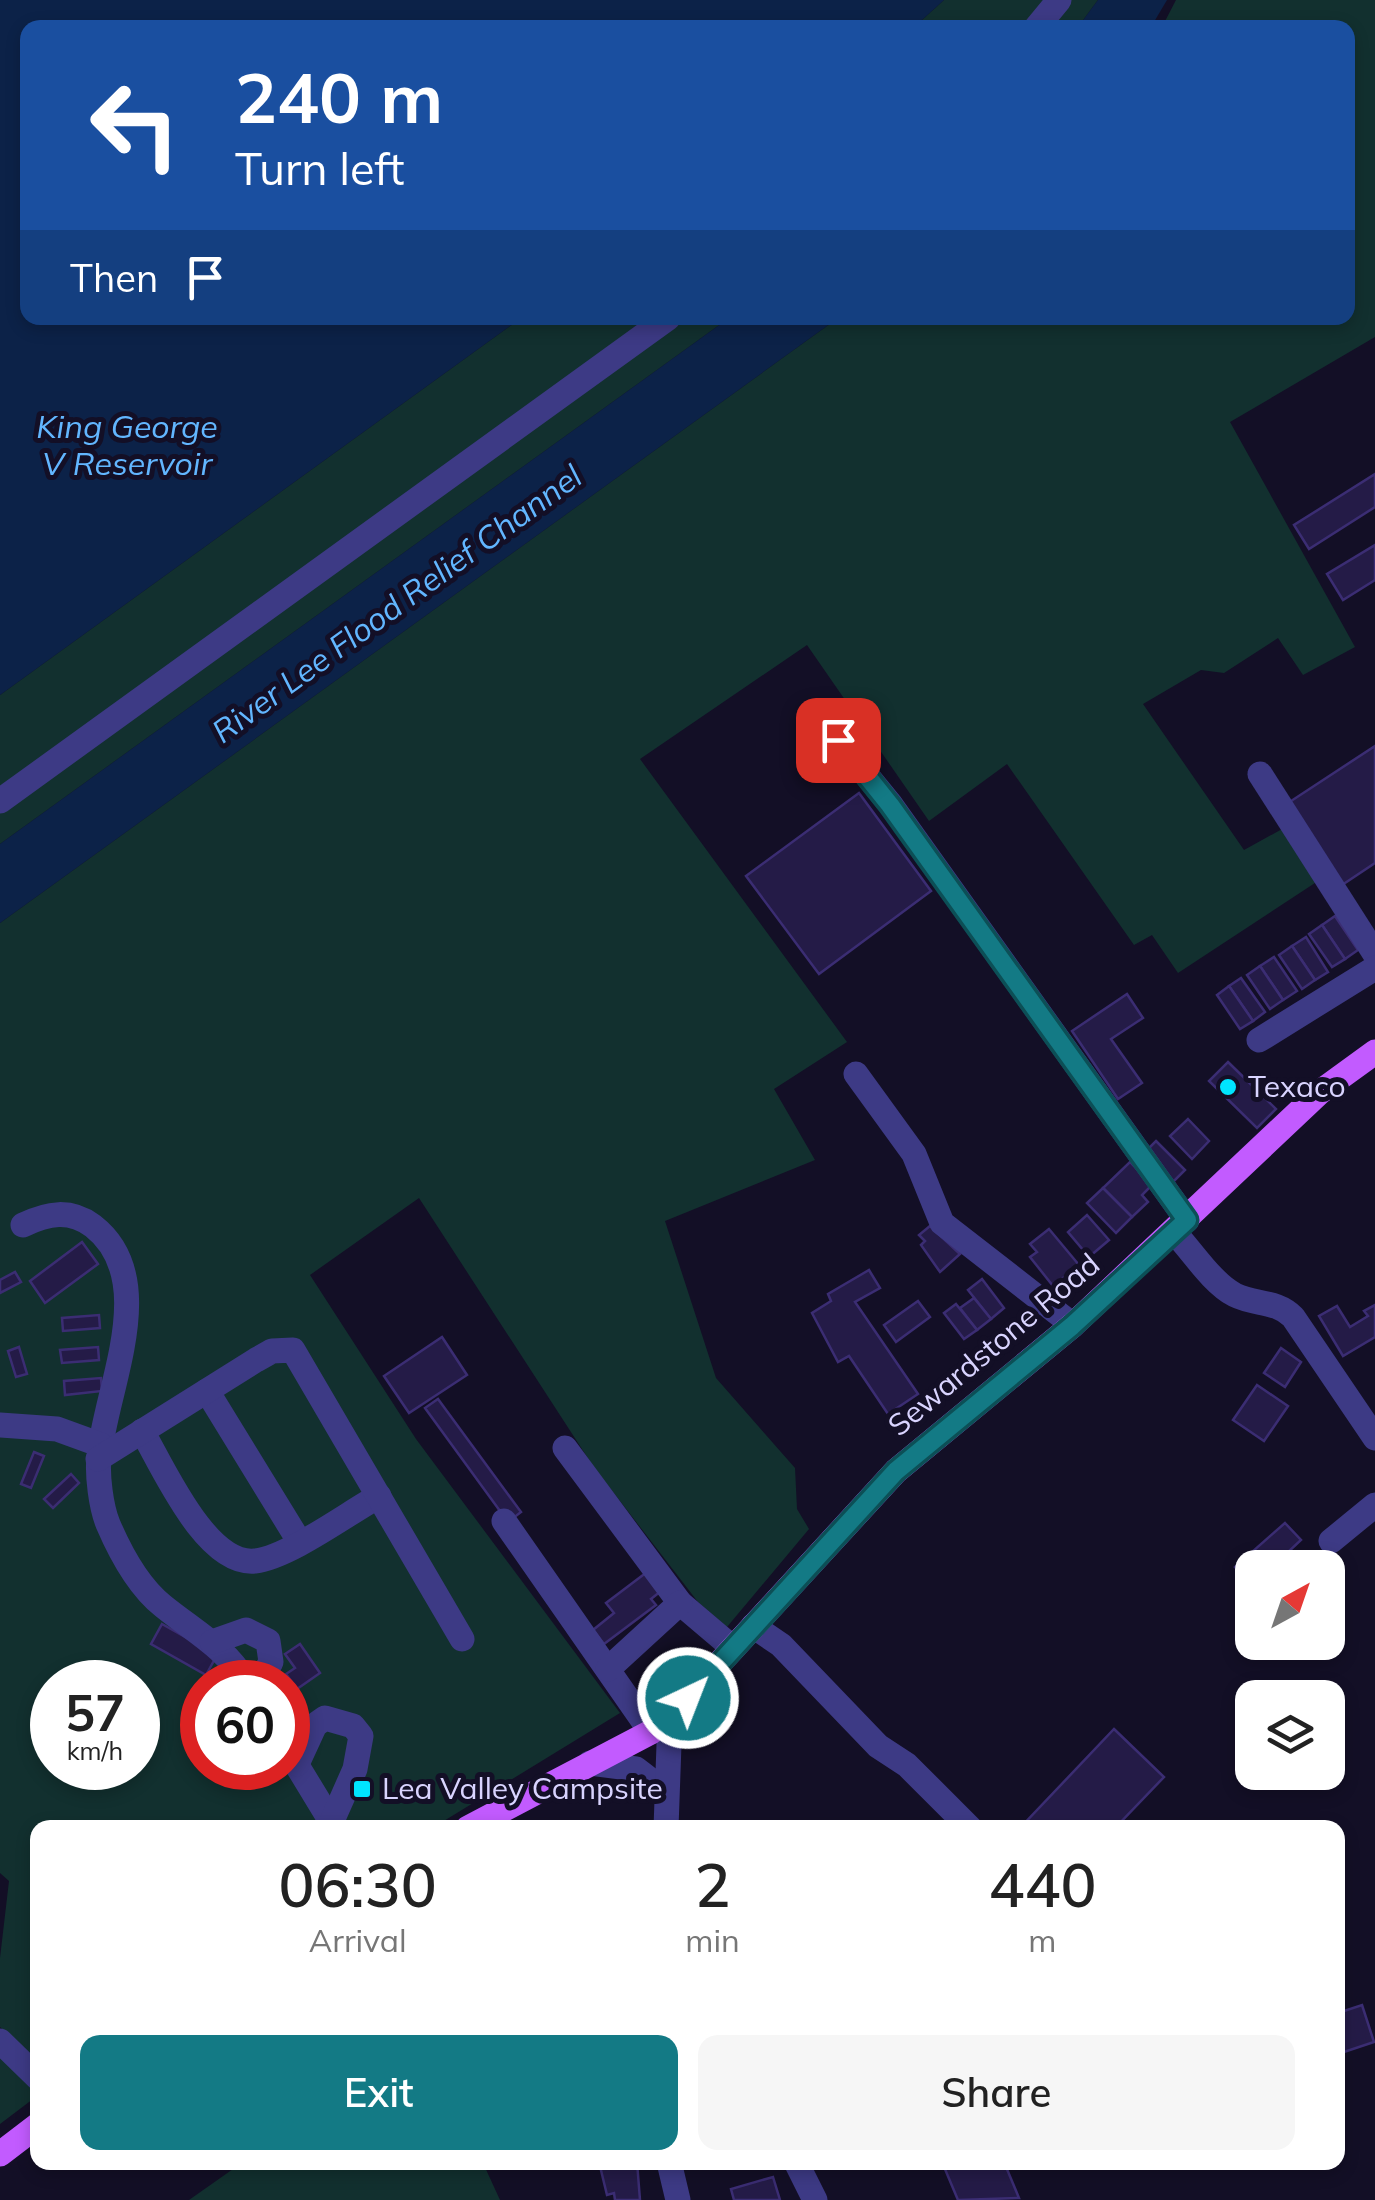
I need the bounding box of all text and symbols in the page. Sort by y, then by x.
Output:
text: 240 m [235,53,443,141]
icon: left [70,60,200,190]
text: Turn left [235,140,404,196]
icon: arrive [178,250,233,305]
text: Then [70,254,158,302]
water label: King George V Reservoir [36,406,218,483]
water label: River Lee Flood Relief Channel [204,455,589,751]
pin [796,698,881,783]
icon: arrive [811,713,866,768]
place label: Texaco [1248,1067,1346,1105]
marker: Texaco [1217,1076,1239,1098]
street label: Sewardstone Road [880,1245,1107,1444]
north arrow [1235,1550,1345,1660]
map controls [1235,1550,1345,1790]
position arrow [636,1646,740,1750]
speed limit sign: 60 [180,1660,310,1790]
button: layers [1235,1680,1345,1790]
text: 57 [65,1681,125,1744]
text: km/h [67,1735,123,1766]
place label: Lea Valley Campsite [382,1769,663,1807]
marker: Lea Valley Campsite [351,1778,373,1800]
text: 06:30 [279,1847,437,1922]
text: 2 [695,1847,731,1922]
text: 440 [988,1847,1096,1922]
text: Arrival [309,1920,407,1960]
text: min [685,1920,740,1960]
text: m [1028,1920,1056,1960]
button: Exit [80,2035,678,2150]
button: Share [698,2035,1295,2150]

